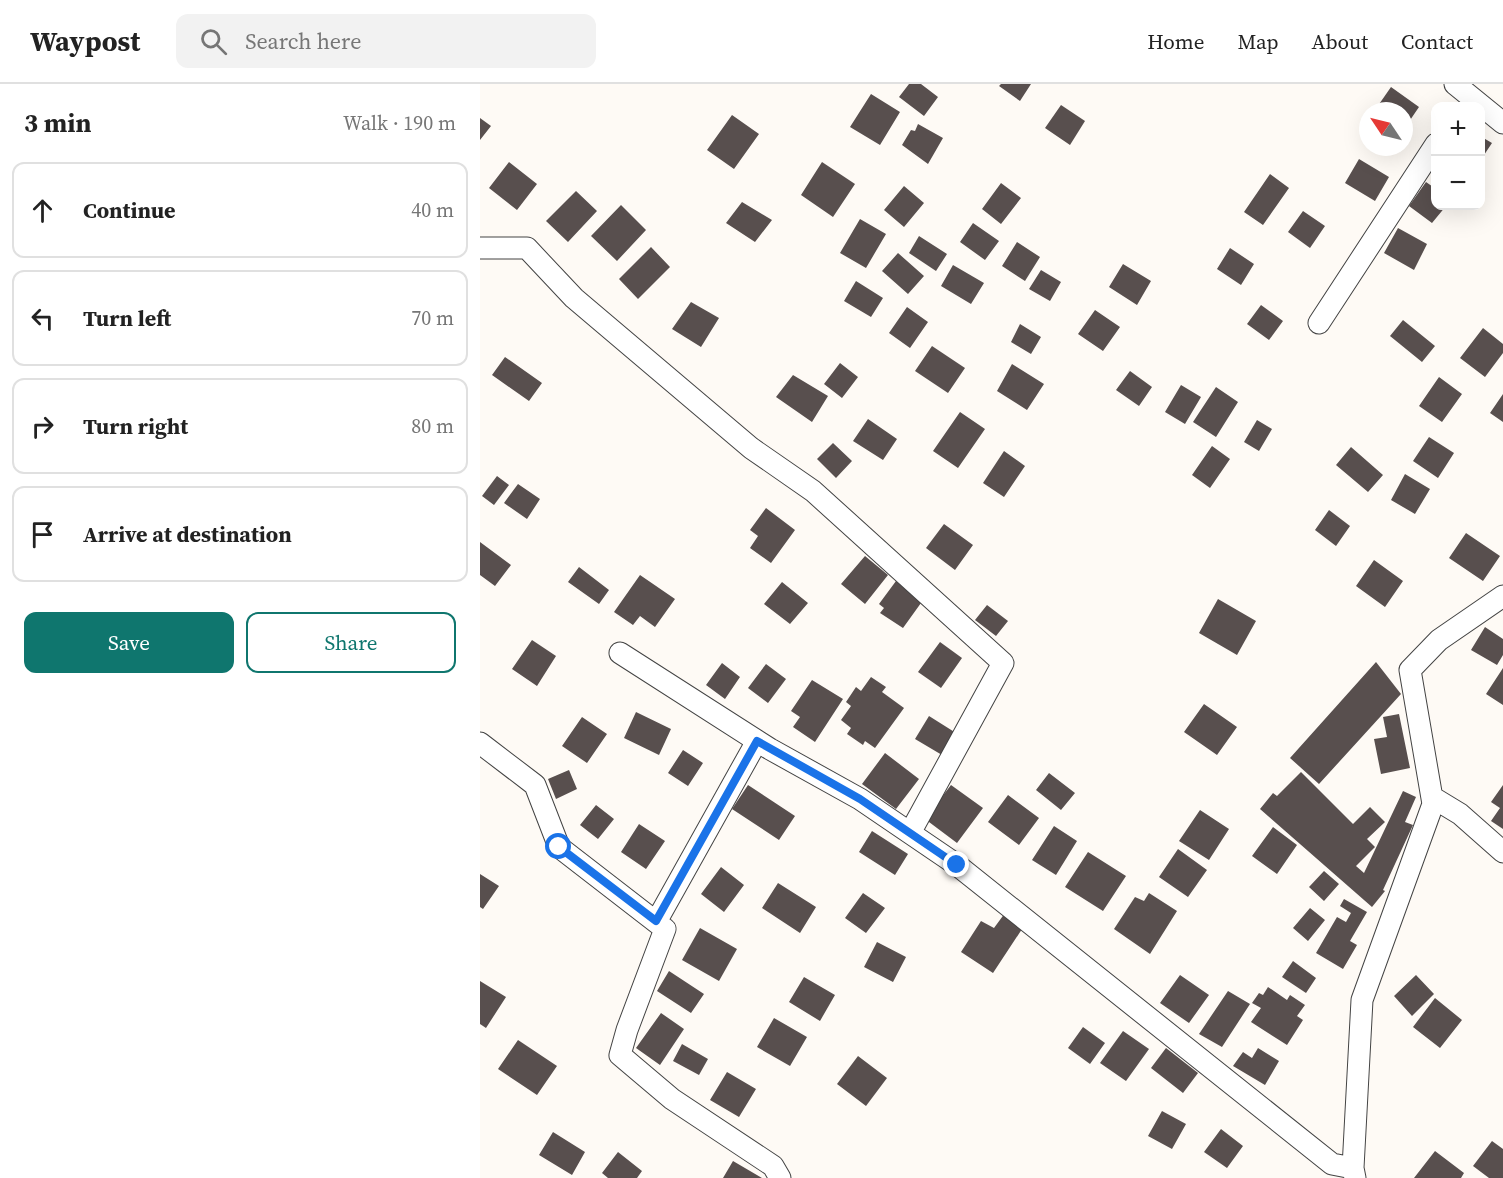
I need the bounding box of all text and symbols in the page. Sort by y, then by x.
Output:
search box [176,14,596,68]
text: Waypost [30,22,140,60]
icon: search [197,25,230,58]
text: Search here [245,26,361,56]
text: Home [1147,27,1205,56]
text: Map [1238,27,1279,56]
text: About [1312,27,1368,56]
text: Contact [1401,27,1473,56]
north arrow [1359,102,1413,156]
map controls [1431,102,1485,210]
button: + [1431,102,1485,156]
text: 3 min [24,105,91,141]
text: Walk · 190 m [343,109,456,137]
button: − [1431,156,1485,210]
icon: ahead [26,194,59,227]
text: Continue [83,195,176,225]
text: 40 m [411,196,454,224]
icon: left [26,302,59,335]
text: Turn left [83,303,171,333]
text: 70 m [411,304,454,332]
icon: right [26,410,59,443]
text: Turn right [83,411,188,441]
text: 80 m [411,412,454,440]
icon: arrive [26,518,59,551]
text: Arrive at destination [83,519,292,549]
button: Save [24,612,234,673]
button: Share [246,612,456,673]
route start [545,833,571,859]
route end [943,851,969,877]

